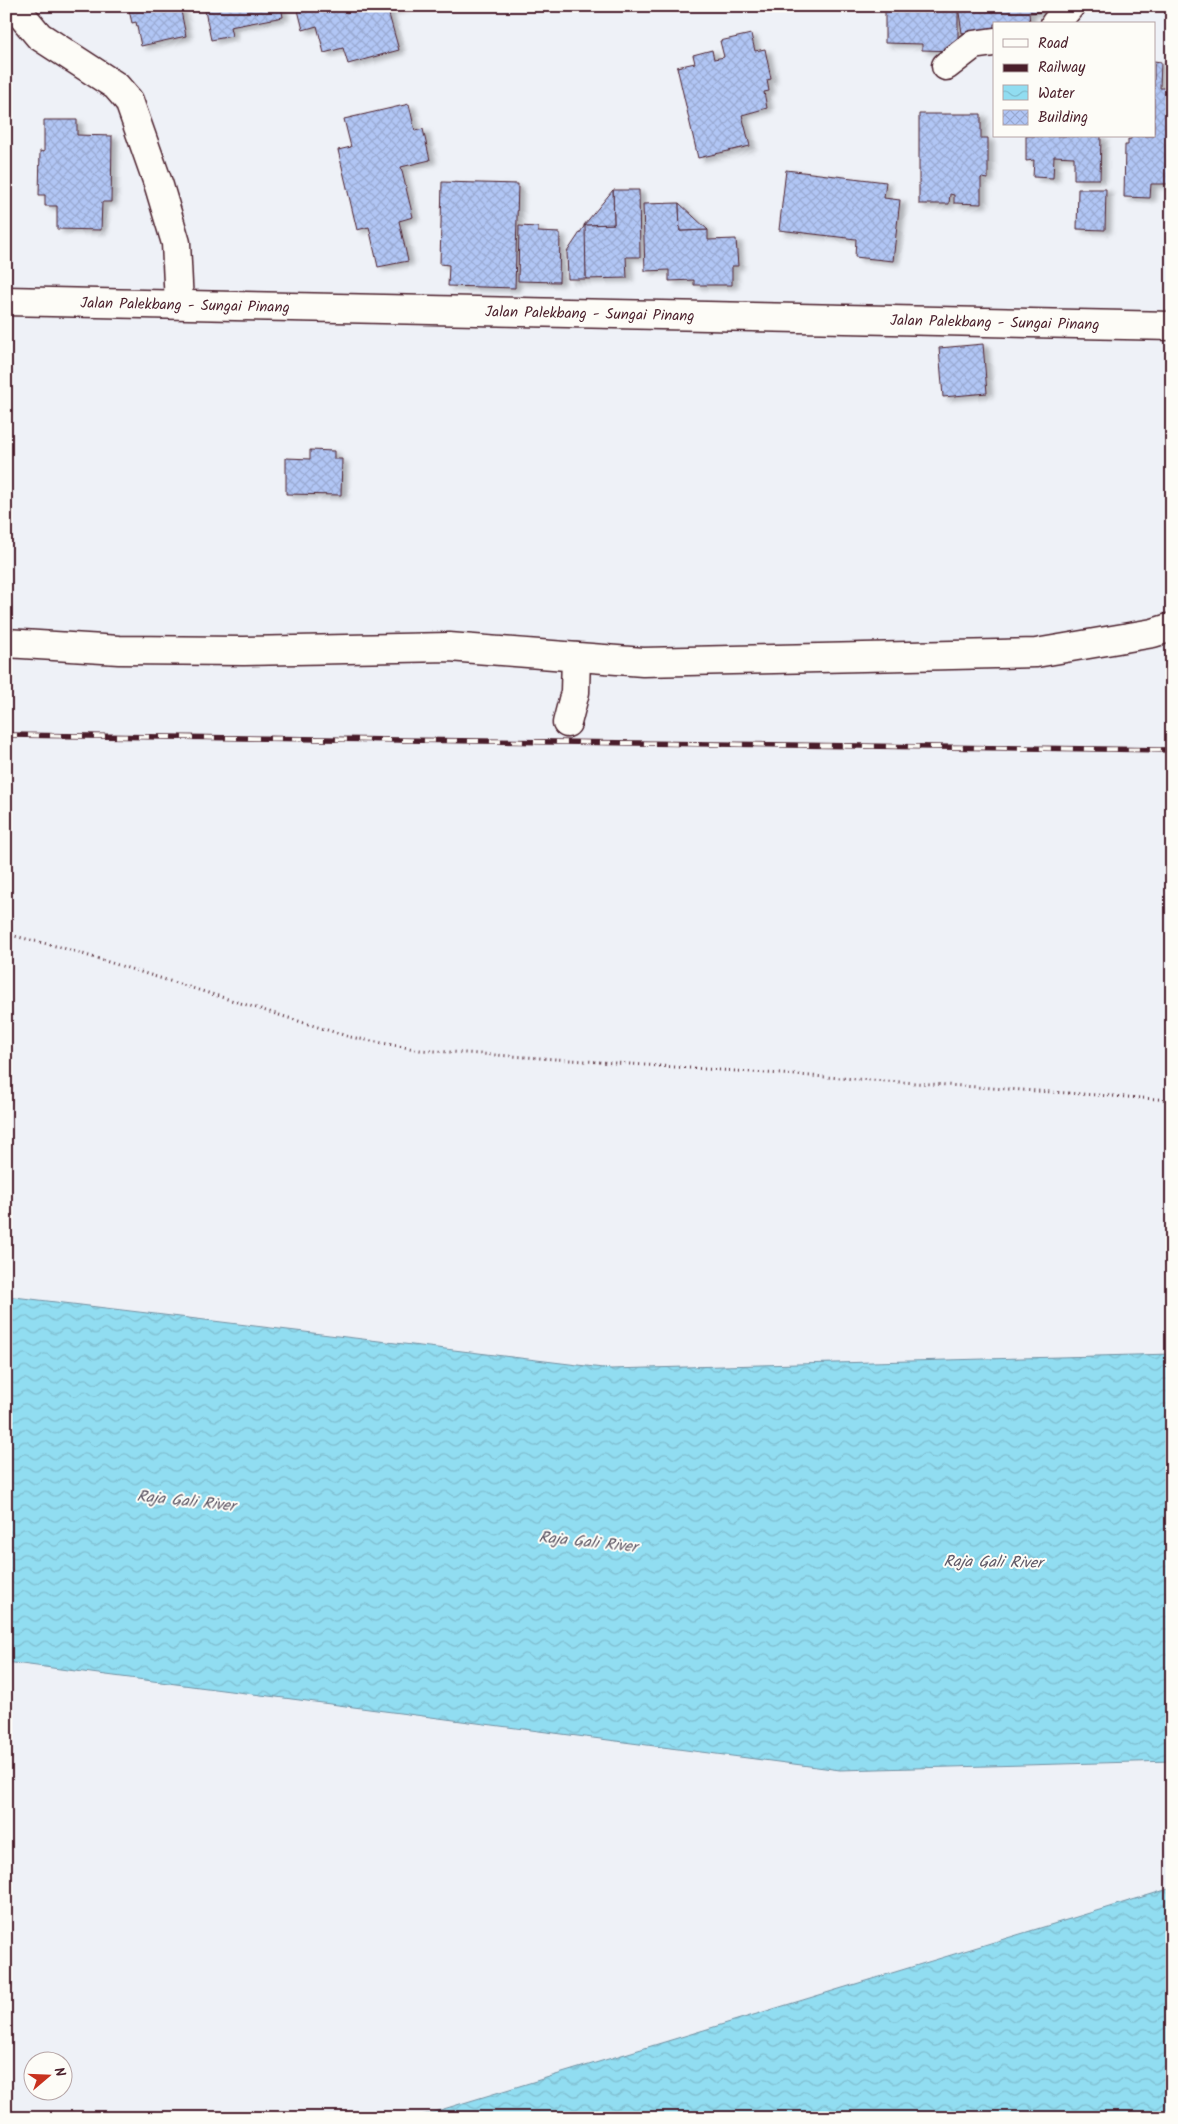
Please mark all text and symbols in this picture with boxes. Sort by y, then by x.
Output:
legend [993,22,1156,138]
text: Road [1038,32,1069,56]
text: Railway [1038,56,1086,80]
text: Water [1038,82,1075,106]
text: Building [1038,106,1088,130]
street label: Jalan Palekbang - Sungai Pinang [80,292,290,320]
street label: Jalan Palekbang - Sungai Pinang [485,300,695,329]
street label: Jalan Palekbang - Sungai Pinang [890,309,1100,337]
water label: Raja Gali River [135,1484,240,1519]
water label: Raja Gali River [537,1525,642,1560]
water label: Raja Gali River [943,1549,1046,1576]
north arrow [22,2052,72,2102]
text: N [48,2064,71,2080]

